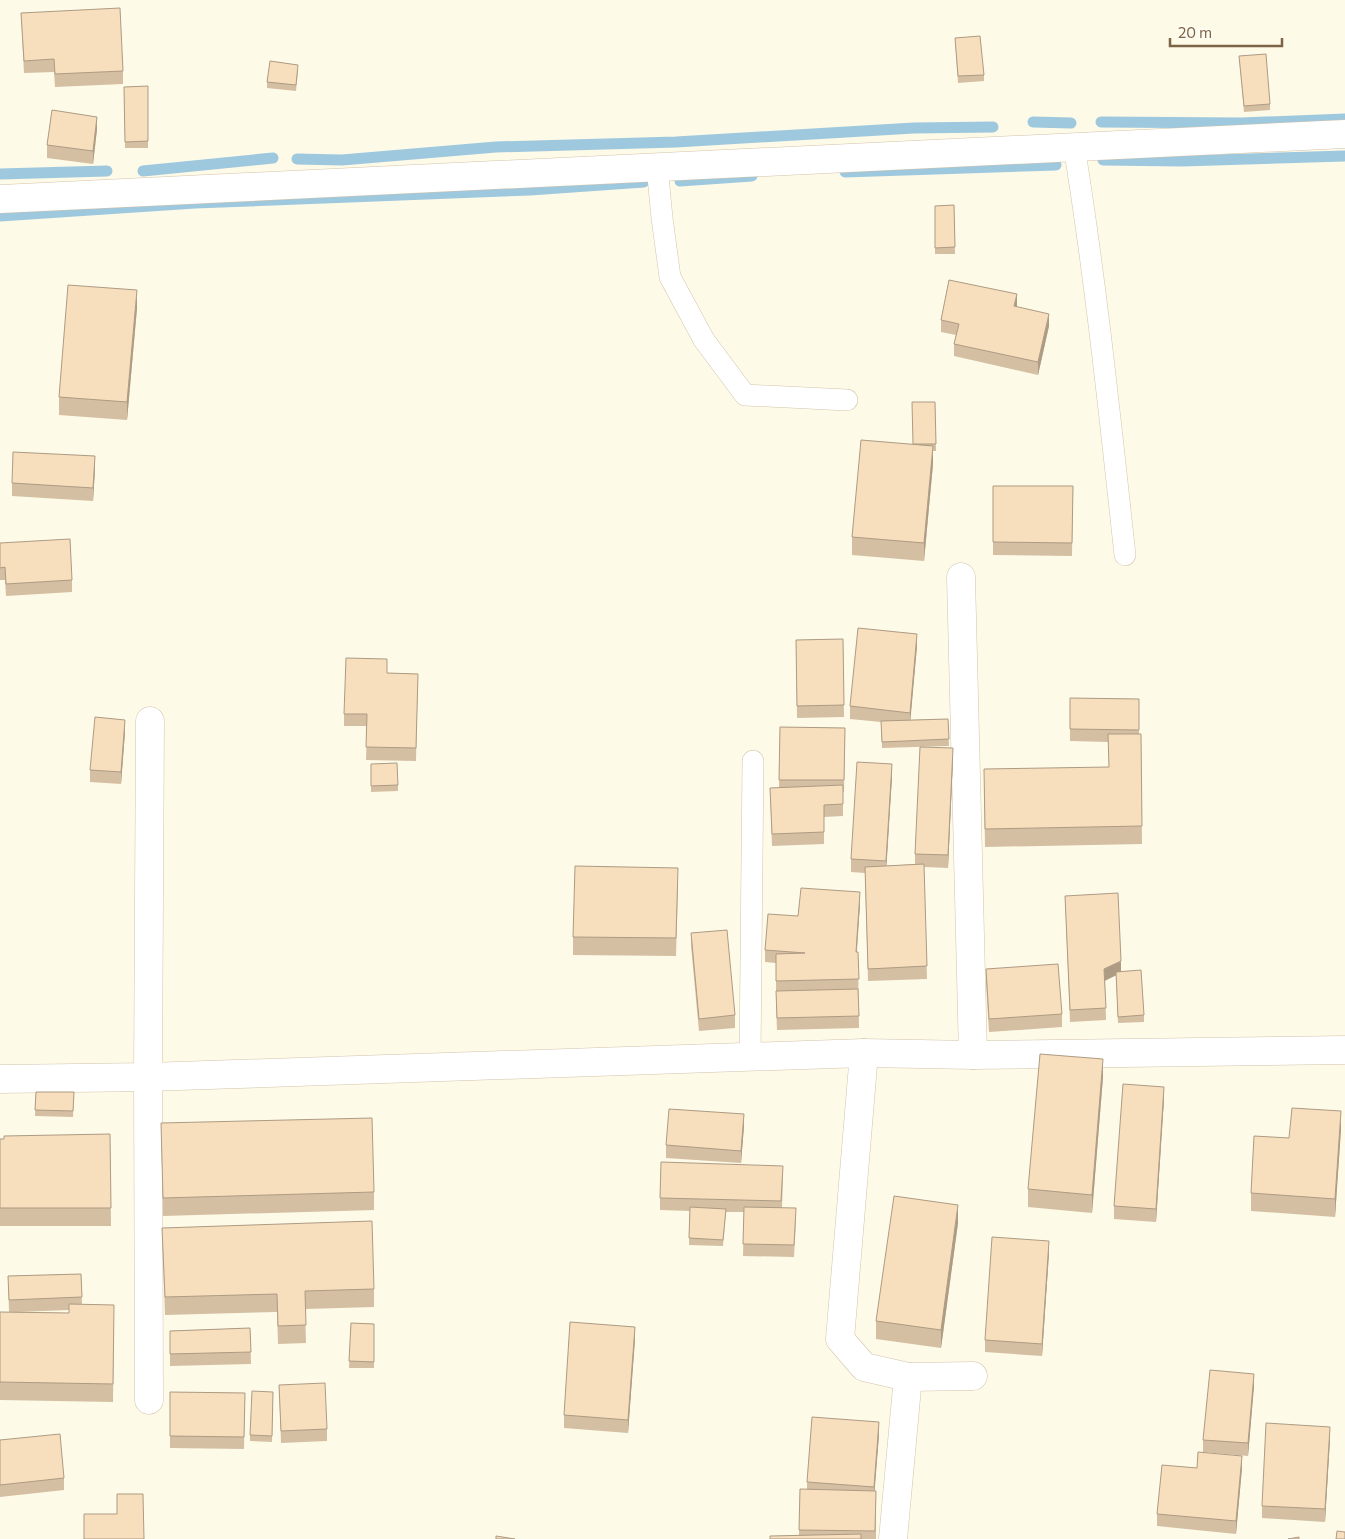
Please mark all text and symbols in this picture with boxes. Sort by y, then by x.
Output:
scale bar [1170,15,1282,47]
text: 20 m [1178,23,1212,41]

